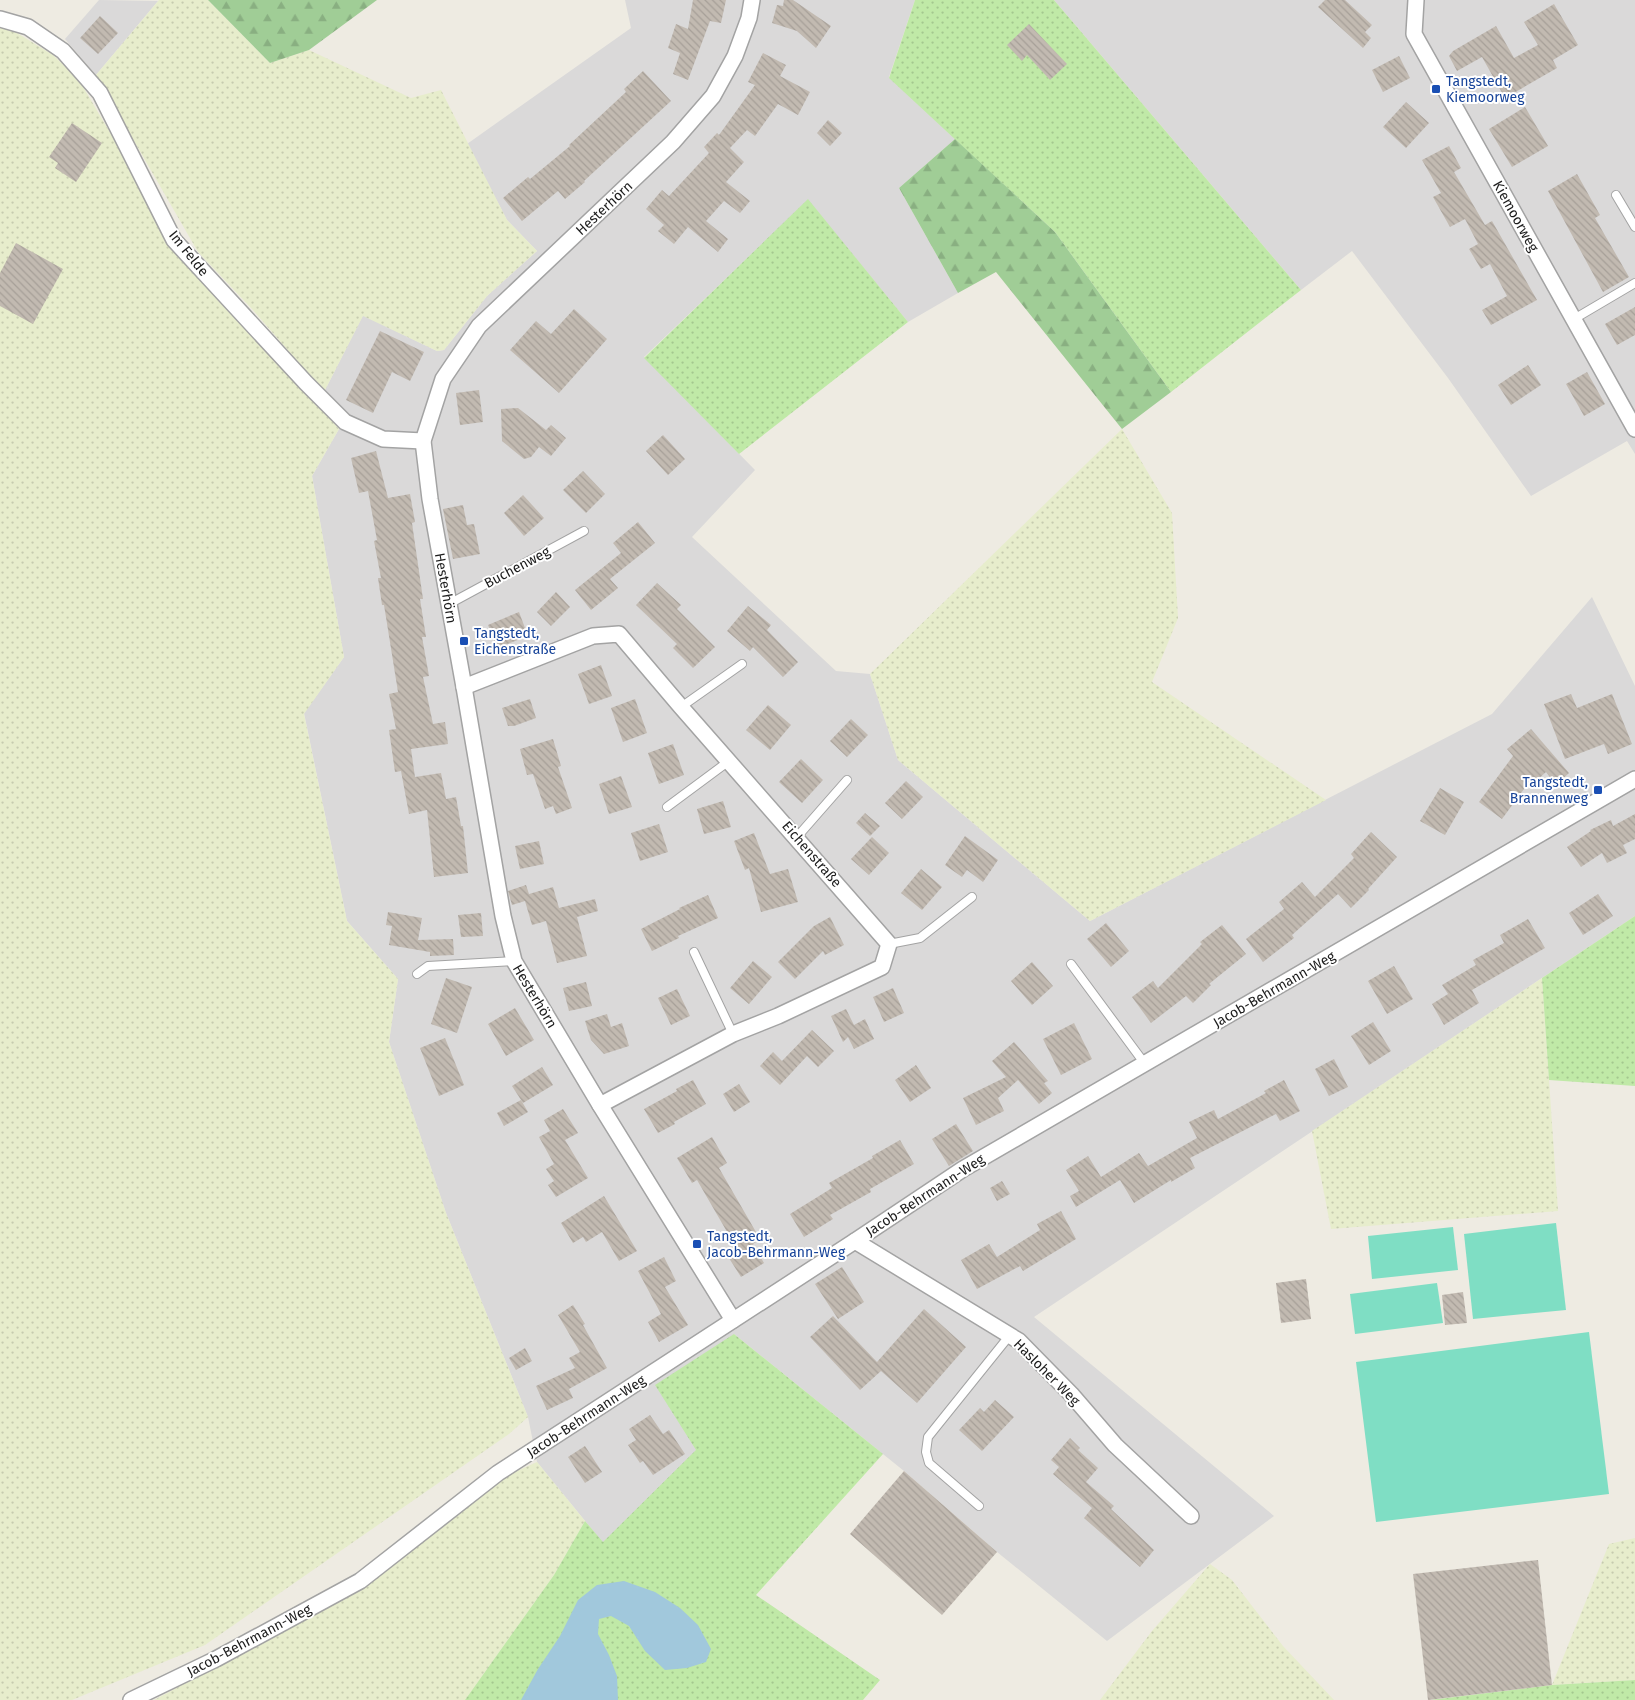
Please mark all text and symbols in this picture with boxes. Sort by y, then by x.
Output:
place label: Tangstedt, Kiemoorweg [1446,73,1525,106]
marker: Tangstedt, Kiemoorweg [1430,83,1442,95]
street label: Hesterhörn [572,178,636,239]
street label: Kiemoorweg [1489,178,1542,255]
street label: Im Felde [165,227,212,280]
street label: Buchenweg [481,543,554,592]
street label: Hesterhörn [431,551,460,625]
place label: Tangstedt, Eichenstraße [474,625,556,658]
marker: Tangstedt, Eichenstraße [458,635,470,647]
place label: Tangstedt, Brannenweg [1510,774,1589,807]
marker: Tangstedt, Brannenweg [1592,784,1604,796]
street label: Eichenstraße [778,818,845,891]
street label: Jacob-Behrmann-Weg [1210,947,1339,1031]
street label: Hesterhörn [509,961,560,1031]
street label: Jacob-Behrmann-Weg [863,1150,988,1240]
place label: Tangstedt, Jacob-Behrmann-Weg [707,1228,846,1261]
marker: Tangstedt, Jacob-Behrmann-Weg [691,1238,703,1250]
street label: Hasloher Weg [1010,1336,1084,1410]
street label: Jacob-Behrmann-Weg [524,1371,649,1461]
street label: Jacob-Behrmann-Weg [184,1600,315,1680]

